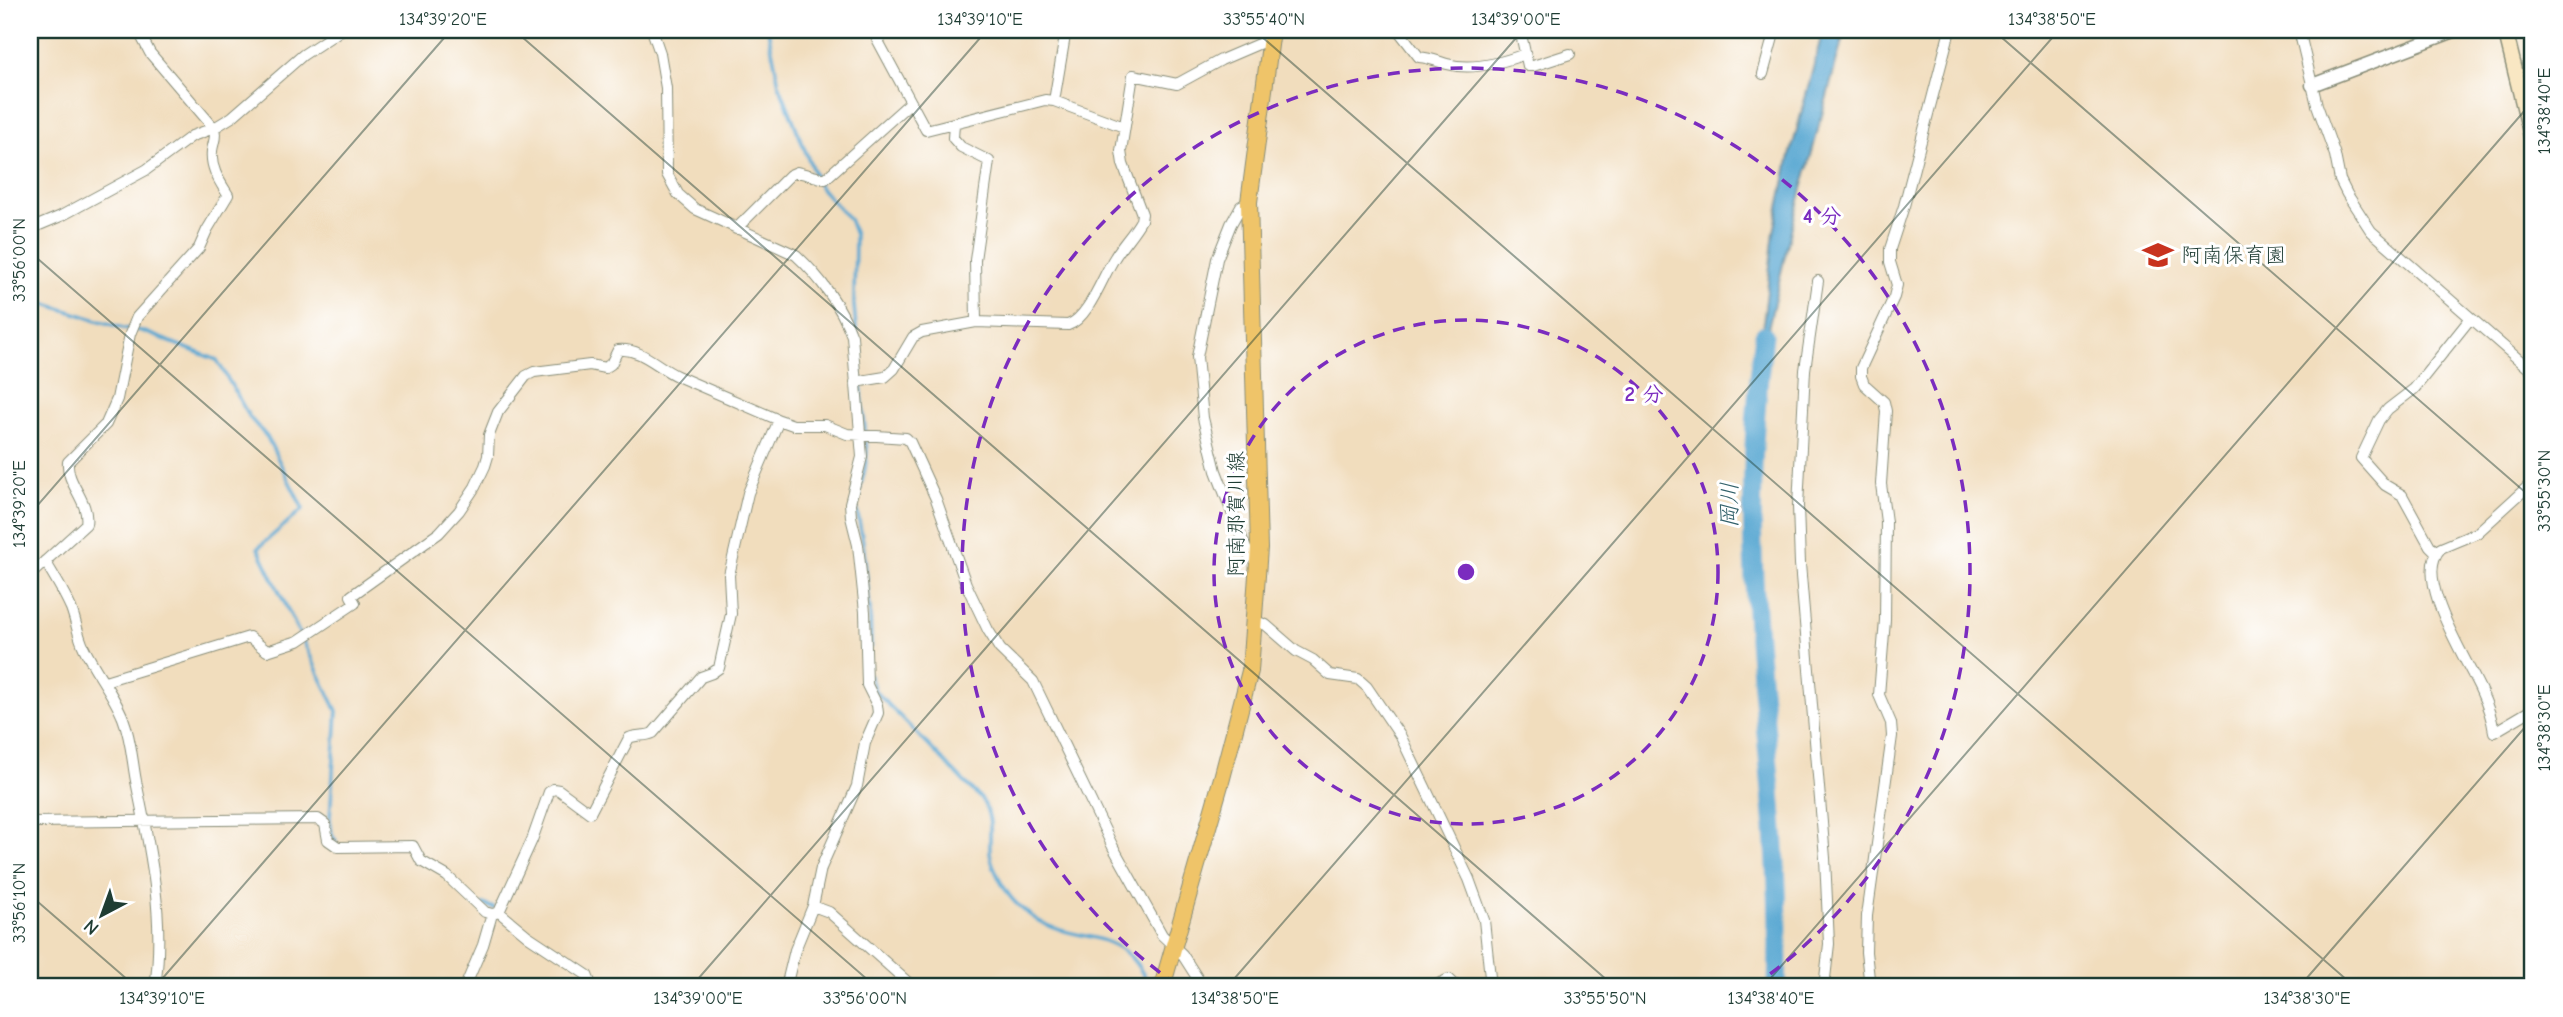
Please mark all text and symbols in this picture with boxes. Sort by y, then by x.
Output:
text: 134°39'20"E [399,9,487,30]
text: 134°39'10"E [937,9,1023,30]
text: 33°55'40"N [1223,9,1305,30]
text: 134°39'00"E [1471,9,1561,30]
text: 134°38'50"E [2008,9,2096,30]
text: 134°38'40"E [2534,67,2555,154]
text: 4 分 [1803,204,1841,228]
text: 33°56'00"N [9,218,30,302]
school or university icon: 阿南保育園 [2141,238,2175,272]
place label: 阿南保育園 [2181,243,2286,267]
text: 2 分 [1625,382,1663,406]
text: 33°55'30"N [2534,450,2555,532]
street label: 阿南那賀川線 [1224,451,1248,577]
text: 134°39'20"E [9,460,30,548]
water label: 岡川 [1716,482,1743,528]
centre of rings [1454,560,1478,584]
text: 134°38'30"E [2534,684,2555,772]
text: 33°56'10"N [9,863,30,943]
north arrow [66,880,136,950]
text: N [80,915,103,939]
text: 134°39'10"E [119,988,205,1009]
text: 134°39'00"E [653,988,743,1009]
text: 33°56'00"N [823,988,907,1009]
text: 134°38'50"E [1191,988,1279,1009]
text: 33°55'50"N [1563,988,1647,1009]
text: 134°38'40"E [1728,988,1815,1009]
text: 134°38'30"E [2263,988,2351,1009]

